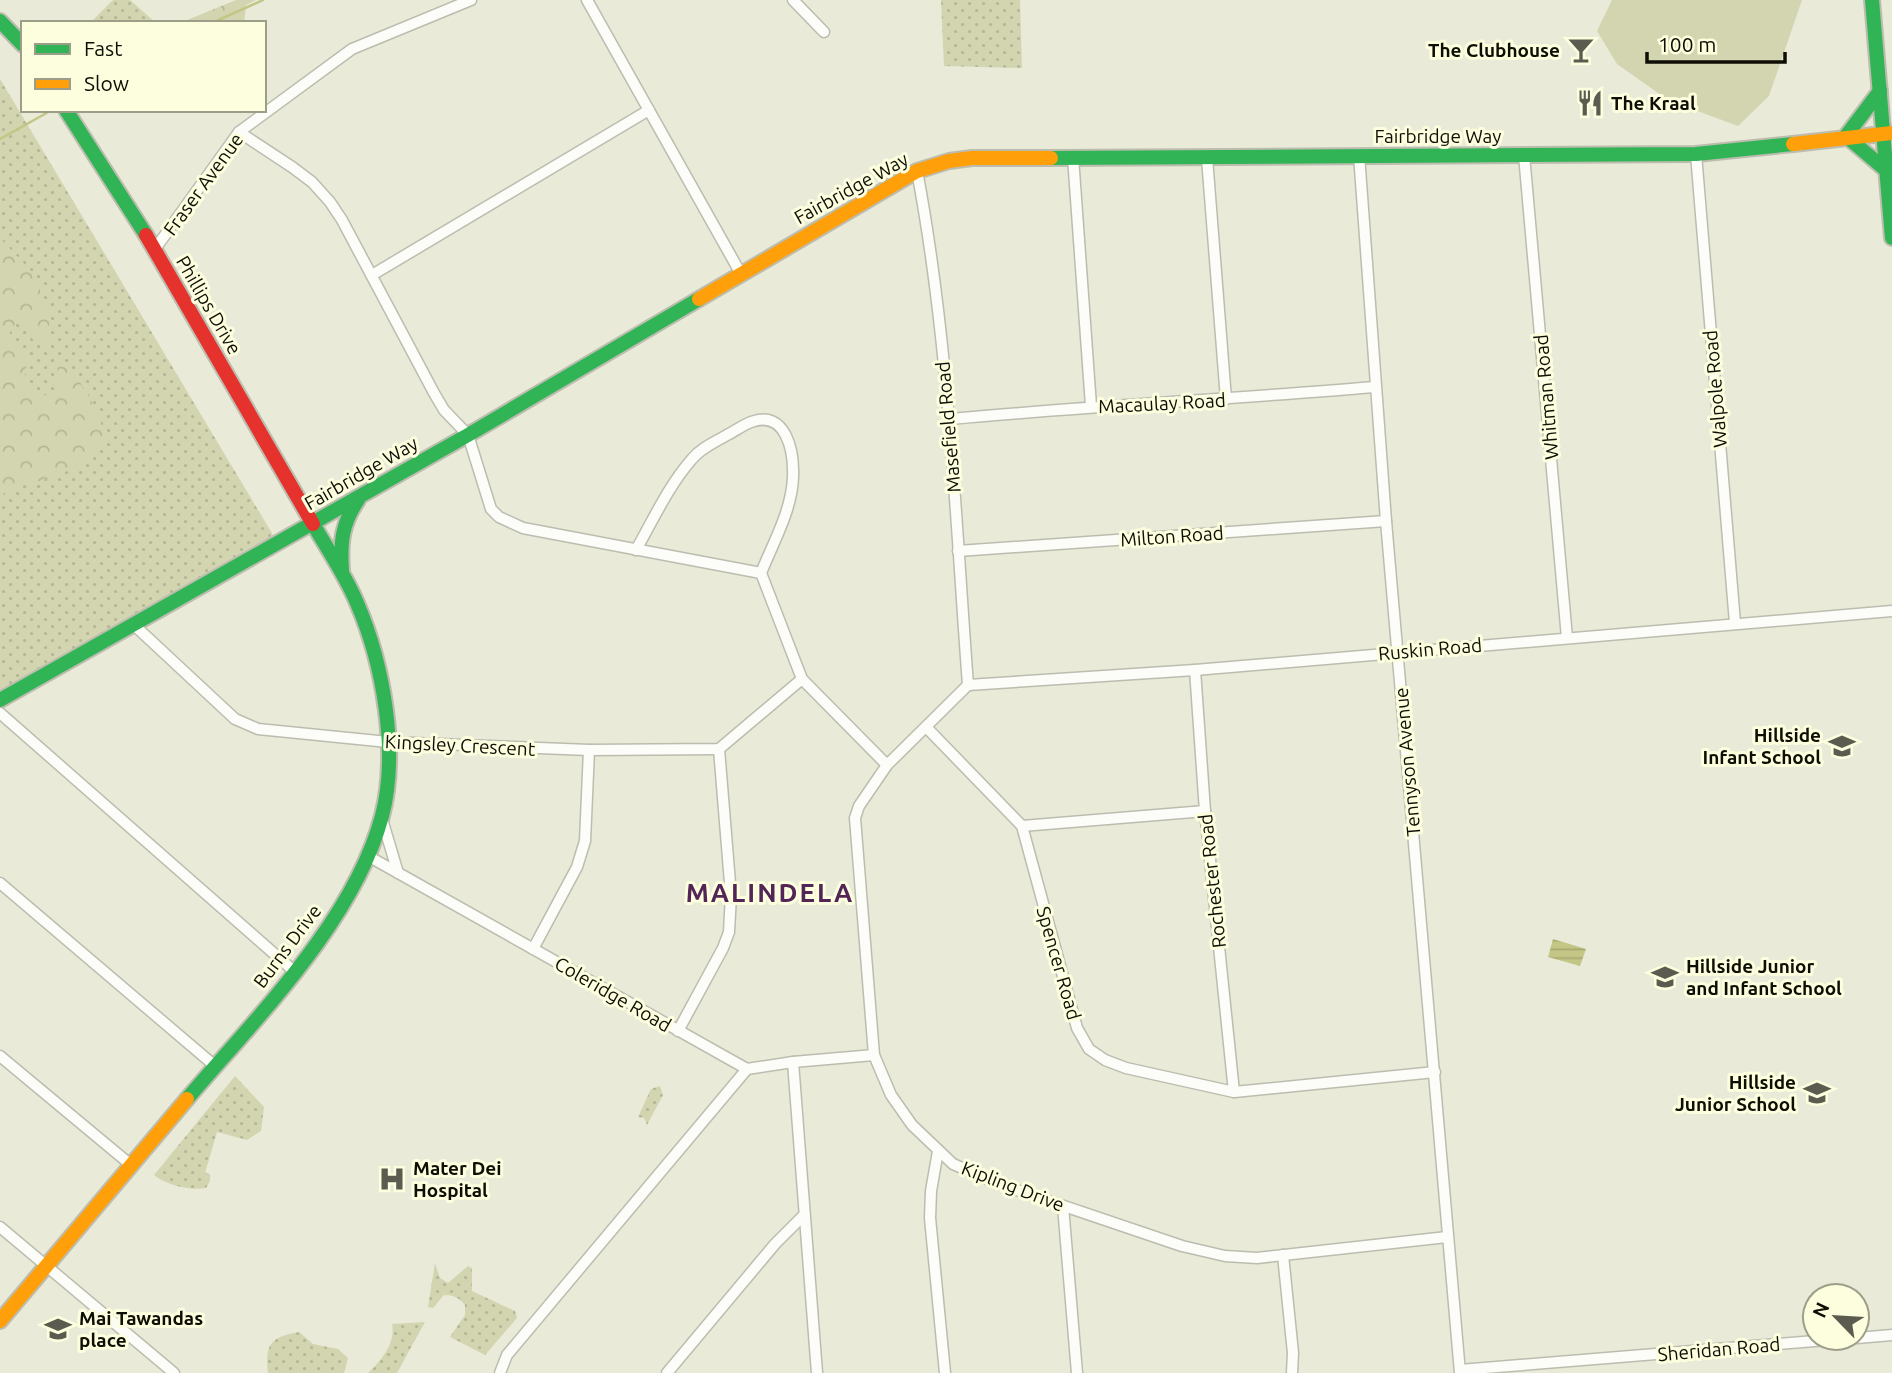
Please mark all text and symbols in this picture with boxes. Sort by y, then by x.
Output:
legend [21,21,266,112]
scale bar [1647,21,1785,65]
text: 100 m [1658,32,1716,56]
bar icon: The Clubhouse [1566,35,1596,65]
text: Fast [84,36,122,60]
place label: The Clubhouse [1428,39,1560,61]
text: Slow [84,71,129,95]
restaurant icon: The Kraal [1575,88,1605,118]
place label: The Kraal [1611,92,1696,114]
street label: Fairbridge Way [1375,125,1501,147]
street label: Fraser Avenue [159,129,247,239]
street label: Fairbridge Way [790,148,912,228]
street label: Phillips Drive [172,252,246,358]
street label: Walpole Road [1699,329,1731,449]
street label: Whitman Road [1530,333,1562,461]
street label: Masefield Road [931,360,965,494]
street label: Macaulay Road [1098,389,1226,417]
street label: Fairbridge Way [301,432,421,514]
street label: Milton Road [1120,521,1224,551]
street label: Ruskin Road [1377,634,1483,664]
street label: Tennyson Avenue [1390,687,1424,837]
place label: Hillside Infant School [1702,724,1821,768]
street label: Kingsley Crescent [384,730,536,760]
school or university icon: Hillside Infant School [1827,731,1857,761]
street label: Rochester Road [1194,813,1230,949]
district label: MALINDELA [686,878,854,907]
street label: Burns Drive [249,900,325,992]
street label: Spencer Road [1032,904,1086,1022]
street label: Coleridge Road [551,952,675,1036]
place label: Hillside Junior and Infant School [1686,955,1842,999]
school or university icon: Hillside Junior and Infant School [1650,962,1680,992]
place label: Hillside Junior School [1675,1071,1796,1115]
school or university icon: Hillside Junior School [1802,1078,1832,1108]
street label: Kipling Drive [958,1156,1068,1216]
place label: Mater Dei Hospital [413,1157,501,1201]
hospital icon: Mater Dei Hospital [377,1164,407,1194]
north arrow [1801,1282,1871,1352]
text: N [1808,1299,1834,1321]
place label: Mai Tawandas place [79,1307,203,1351]
school or university icon: Mai Tawandas place [43,1314,73,1344]
street label: Sheridan Road [1657,1333,1781,1365]

